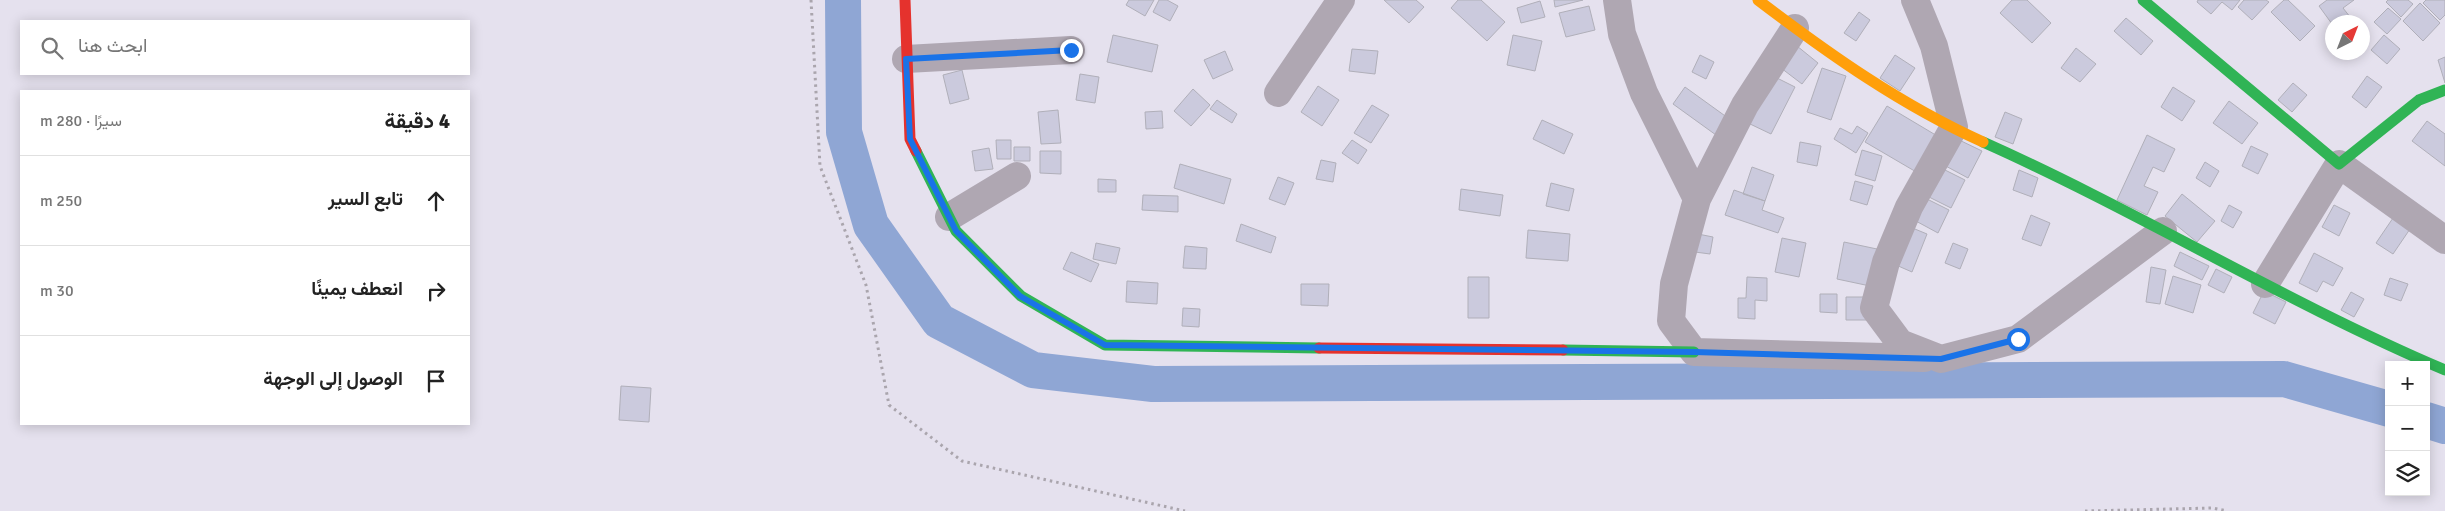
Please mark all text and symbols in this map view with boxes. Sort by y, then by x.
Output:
north arrow [2325,15,2370,60]
search box [20,20,470,75]
icon: search [38,34,66,62]
text: ابحث هنا [78,34,147,58]
route end [1060,39,1083,62]
text: 4 دقيقة [385,108,450,134]
text: سيرًا · 280 m [40,111,122,131]
text: تابع السير [328,187,403,211]
icon: ahead [422,187,450,215]
text: 250 m [40,191,82,211]
text: انعطف يمينًا [311,277,403,301]
icon: right [422,277,450,305]
text: 30 m [40,281,74,301]
route start [2007,328,2030,351]
map controls [2385,361,2430,496]
button: + [2385,361,2430,406]
text: الوصول إلى الوجهة [263,367,403,391]
icon: arrive [422,367,450,395]
button: − [2385,406,2430,451]
button: layers [2385,451,2430,496]

